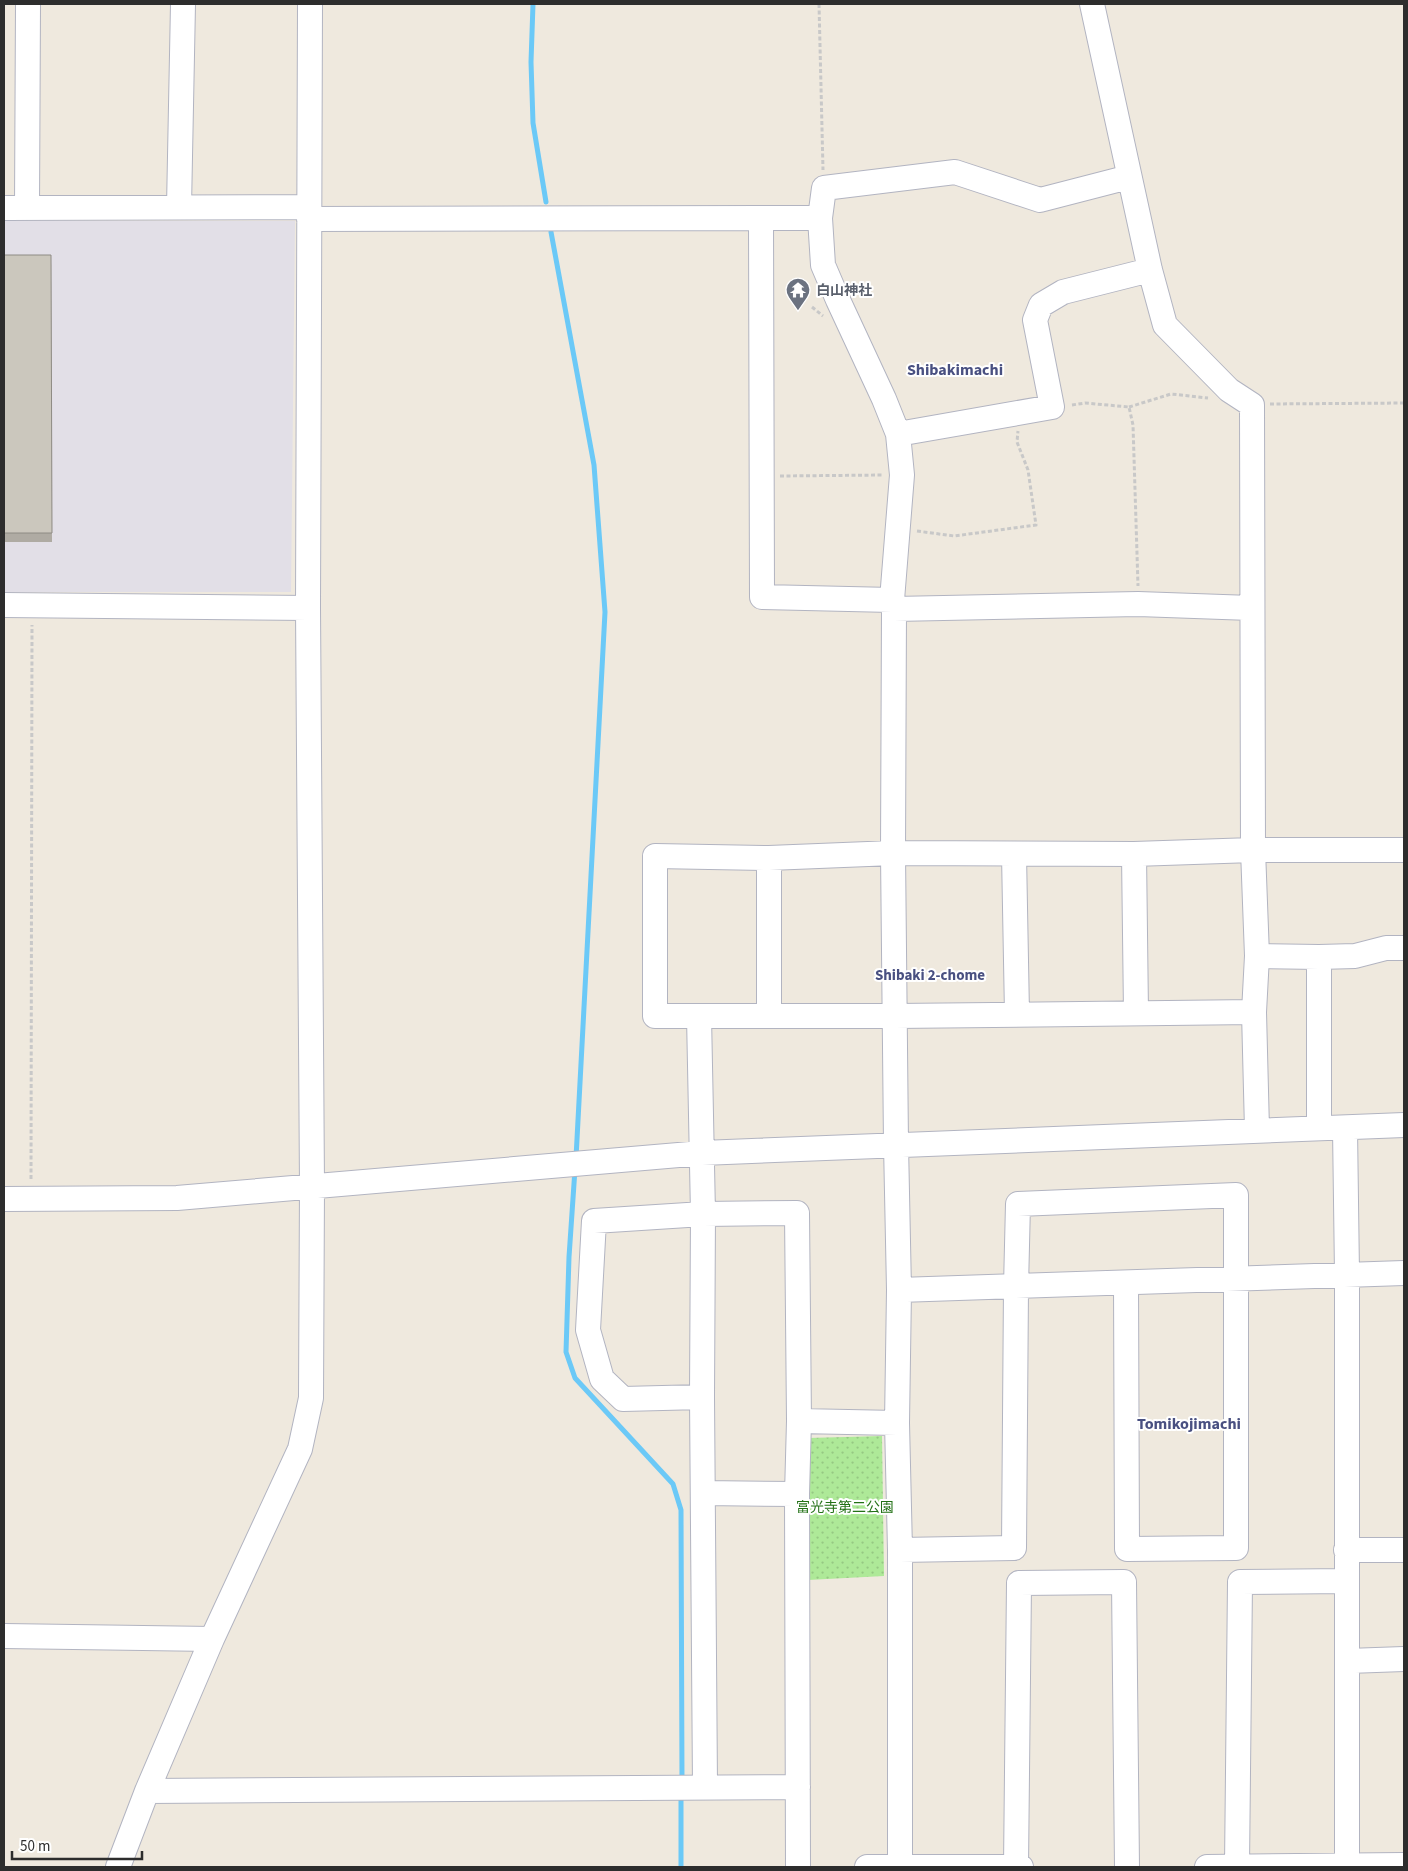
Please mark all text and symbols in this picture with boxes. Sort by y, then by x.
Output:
temple icon: 白山神社 [785,277,811,311]
place label: 白山神社 [816,281,872,301]
district label: Shibakimachi [907,359,1003,381]
district label: Shibaki 2-chome [875,965,985,986]
district label: Tomikojimachi [1137,1413,1241,1435]
park label: 富光寺第二公園 [796,1498,894,1518]
scale bar [12,1828,142,1860]
text: 50 m [20,1836,50,1857]

